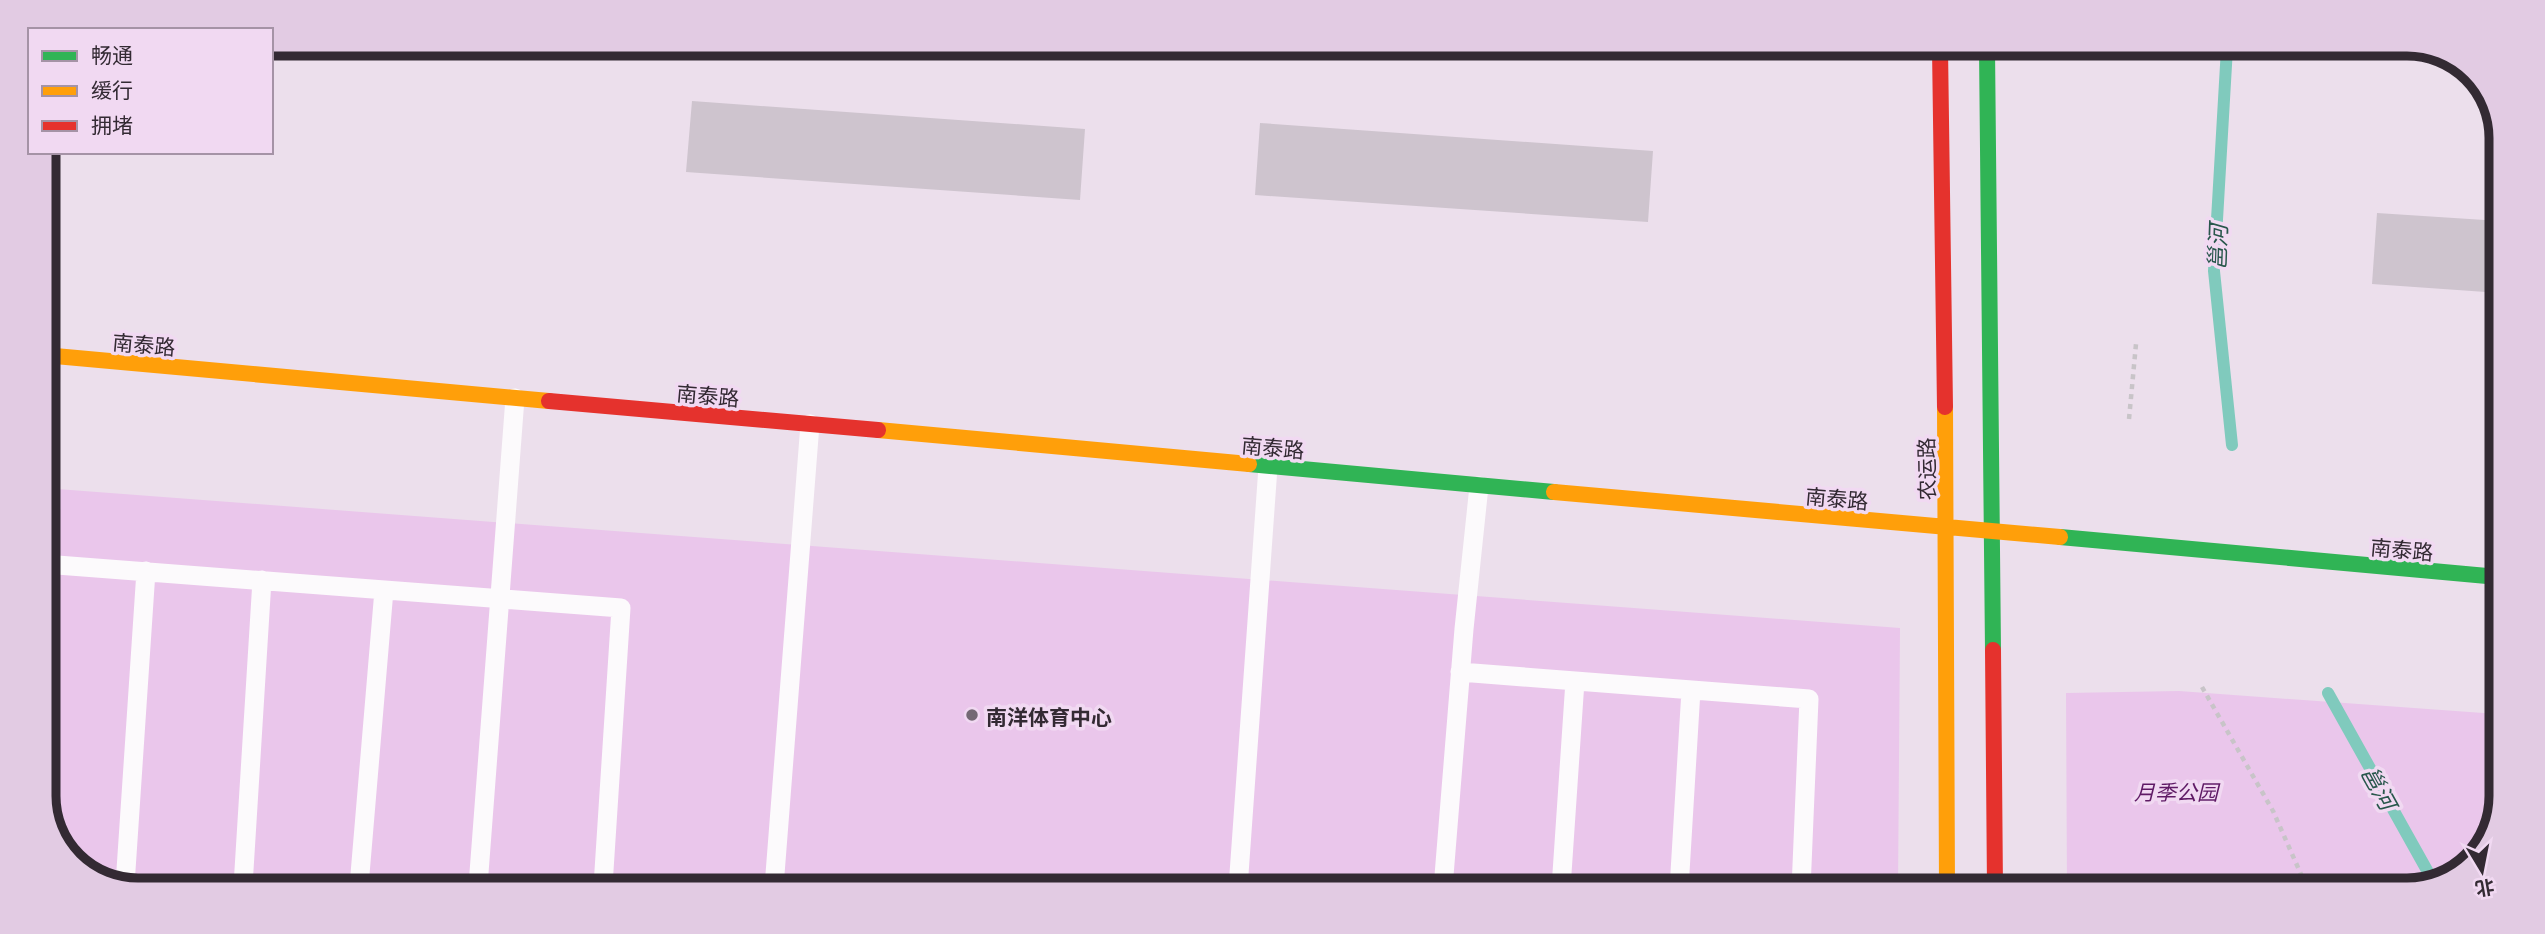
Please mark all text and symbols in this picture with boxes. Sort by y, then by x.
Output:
legend [28,28,273,154]
text: 畅通 [91,38,133,69]
text: 缓行 [91,73,133,104]
text: 拥堵 [91,108,133,139]
water label: 邕河 [2198,219,2234,271]
street label: 南泰路 [111,325,177,361]
street label: 南泰路 [675,376,741,412]
street label: 南泰路 [1240,428,1306,464]
street label: 农运路 [1909,437,1941,501]
street label: 南泰路 [1804,479,1870,515]
street label: 南泰路 [2369,530,2435,566]
place label: 南洋体育中心 [986,700,1112,731]
marker: 南洋体育中心 [964,707,980,723]
water label: 邕河 [2354,759,2408,819]
park label: 月季公园 [2134,775,2221,806]
north arrow [2447,836,2517,906]
text: 北 [2473,873,2497,904]

